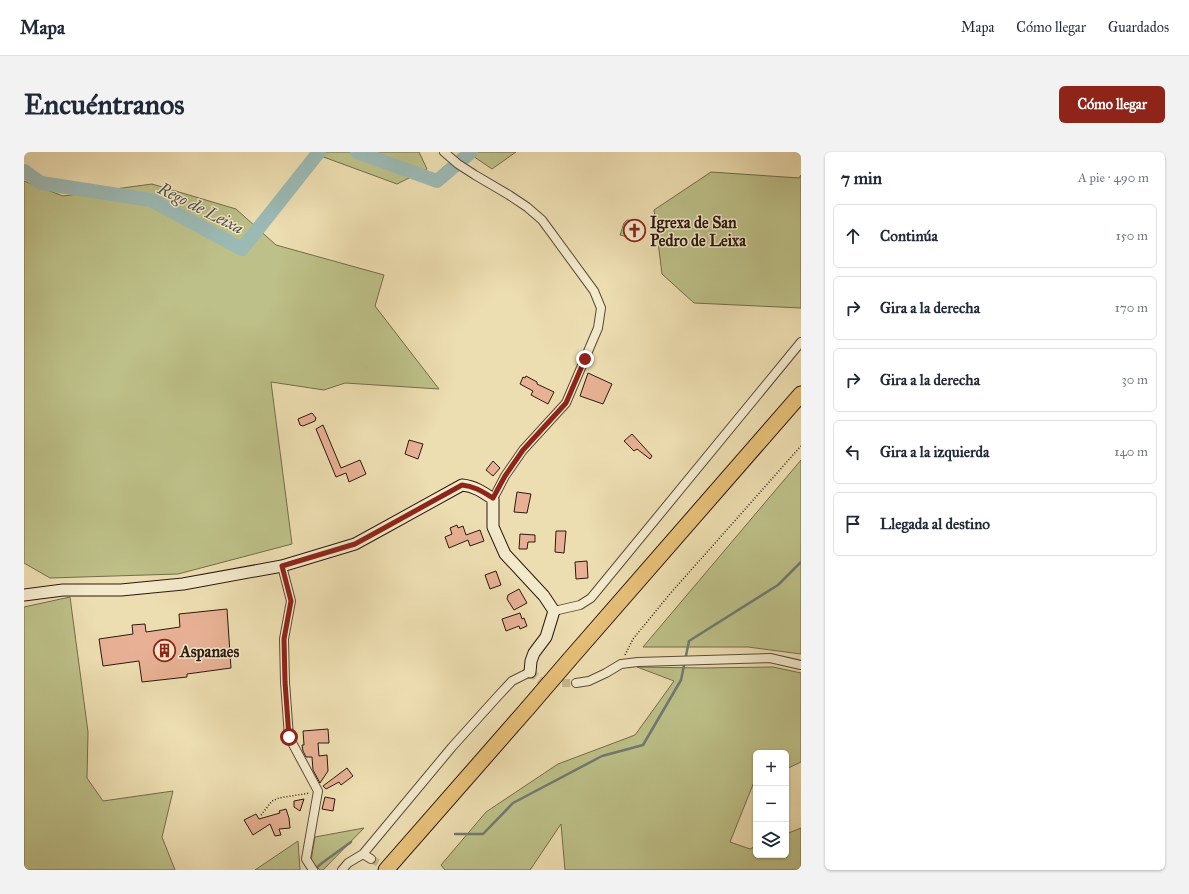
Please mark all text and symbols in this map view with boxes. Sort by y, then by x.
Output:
text: Mapa [20,16,65,39]
text: Mapa [961,19,994,36]
text: Cómo llegar [1016,19,1086,36]
text: Guardados [1108,19,1169,36]
button: Cómo llegar [1059,86,1165,123]
text: Encuéntranos [24,87,185,122]
text: 7 min [841,168,882,189]
text: A pie · 490 m [1078,170,1149,186]
water label: Rego de Leixa [154,177,247,239]
place label: Igrexa de San Pedro de Leixa [650,213,747,250]
church icon: Igrexa de San Pedro de Leixa [621,218,647,244]
icon: ahead [842,225,864,247]
text: Continúa [880,227,938,245]
text: 150 m [1116,228,1148,244]
icon: right [842,297,864,319]
text: Gira a la derecha [880,299,980,317]
text: 170 m [1115,300,1148,316]
route end [576,350,594,368]
icon: right [842,369,864,391]
text: Gira a la derecha [880,371,980,389]
text: 30 m [1122,372,1148,388]
icon: left [842,441,864,463]
text: Gira a la izquierda [880,443,989,461]
text: 140 m [1114,444,1148,460]
icon: arrive [842,513,864,535]
text: Llegada al destino [880,515,990,533]
building icon: Aspanaes [152,638,178,664]
place label: Aspanaes [179,642,239,662]
route start [280,728,298,746]
map controls [753,750,789,858]
button: + [753,750,789,786]
button: − [753,786,789,822]
button: layers [753,822,789,858]

